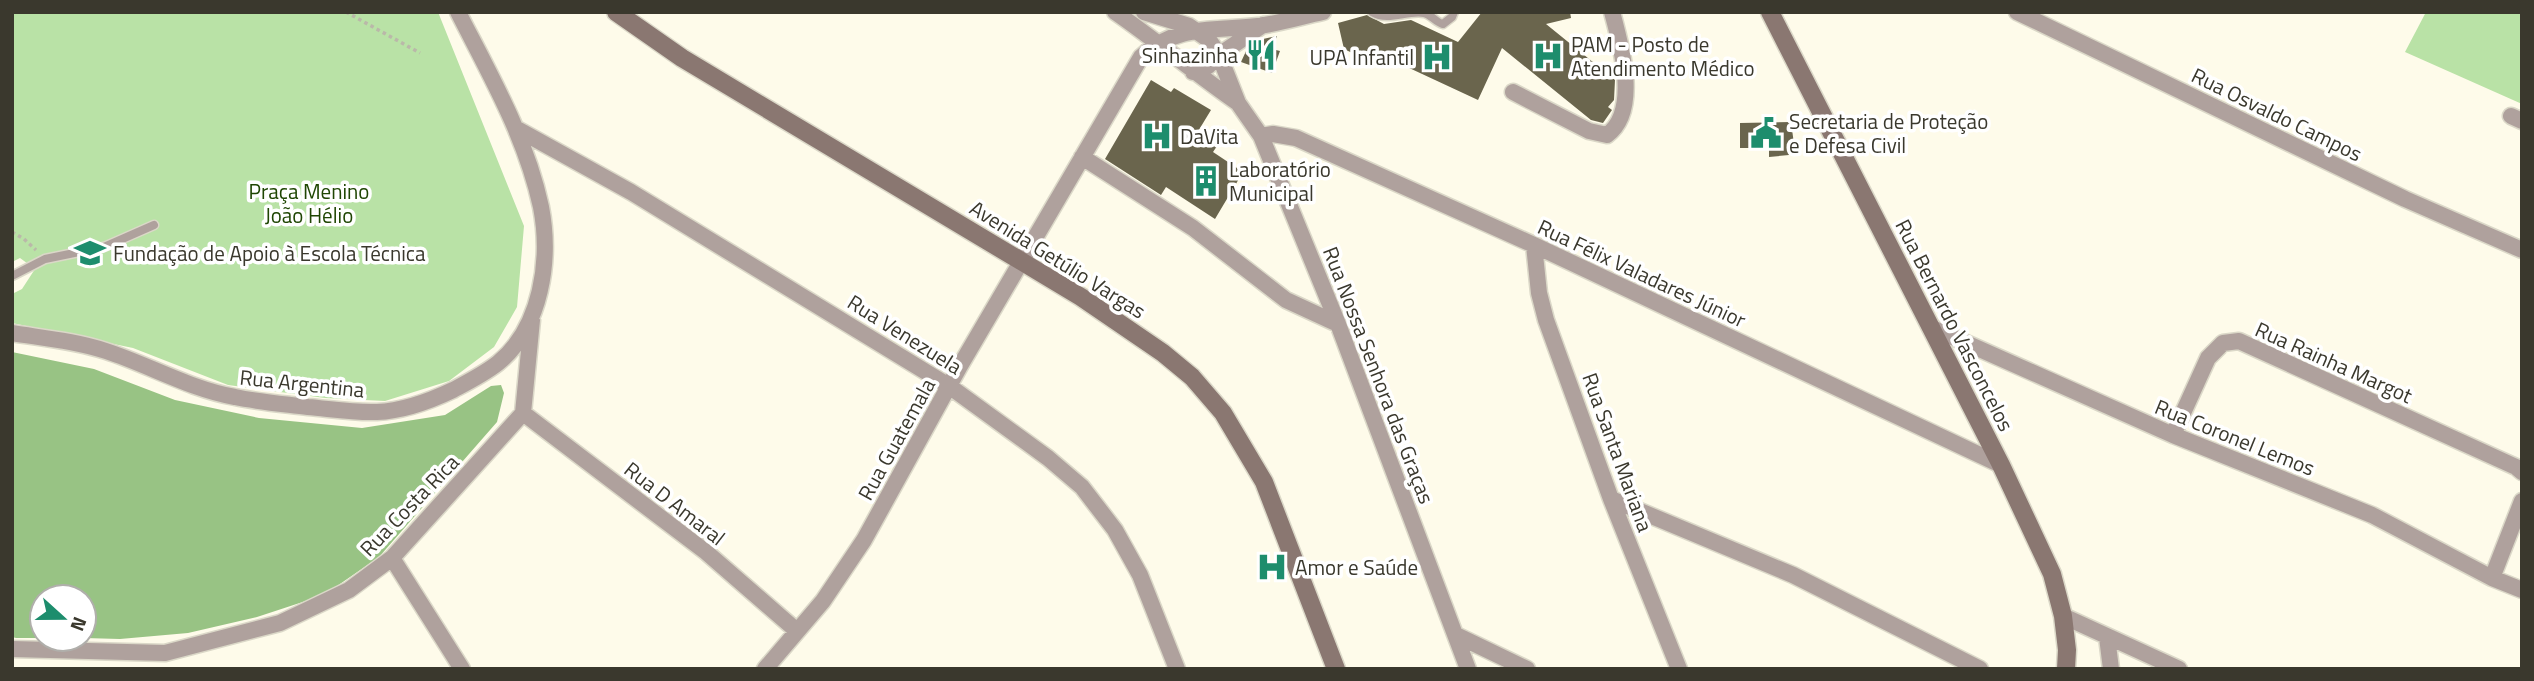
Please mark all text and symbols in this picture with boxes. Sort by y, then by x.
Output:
place label: PAM - Posto de Atendimento Médico [1571,28,1755,84]
restaurant icon: Sinhazinha [1244,38,1278,72]
place label: Sinhazinha [1142,39,1238,71]
hospital icon: PAM - Posto de Atendimento Médico [1531,39,1565,73]
hospital icon: UPA Infantil [1420,40,1454,74]
place label: UPA Infantil [1310,41,1414,73]
street label: Rua Osvaldo Campos [2186,59,2368,169]
place label: Secretaria de Proteção e Defesa Civil [1789,105,1988,161]
public building icon: Secretaria de Proteção e Defesa Civil [1749,116,1783,150]
hospital icon: DaVita [1140,119,1174,153]
place label: DaVita [1180,120,1239,152]
place label: Laboratório Municipal [1229,153,1331,209]
building icon: Laboratório Municipal [1189,164,1223,198]
park label: Praça Menino João Hélio [249,175,369,231]
street label: Avenida Getúlio Vargas [964,192,1152,326]
street label: Rua Félix Valadares Júnior [1533,211,1751,335]
street label: Rua Bernardo Vasconcelos [1888,213,2022,437]
school or university icon: Fundação de Apoio à Escola Técnica [73,236,107,270]
place label: Fundação de Apoio à Escola Técnica [113,237,426,269]
street label: Rua Nossa Senhora das Graças [1315,242,1443,508]
street label: Rua Venezuela [841,286,969,382]
street label: Rua Rainha Margot [2250,313,2418,411]
street label: Rua Argentina [238,361,366,406]
street label: Rua Santa Mariana [1574,368,1662,536]
street label: Rua Guatemala [849,372,943,506]
street label: Rua Coronel Lemos [2150,390,2320,484]
street label: Rua Costa Rica [352,446,466,563]
street label: Rua D Amaral [618,453,732,553]
hospital icon: Amor e Saúde [1255,550,1289,584]
place label: Amor e Saúde [1295,551,1418,583]
north arrow [28,583,98,653]
text: N [63,613,95,636]

